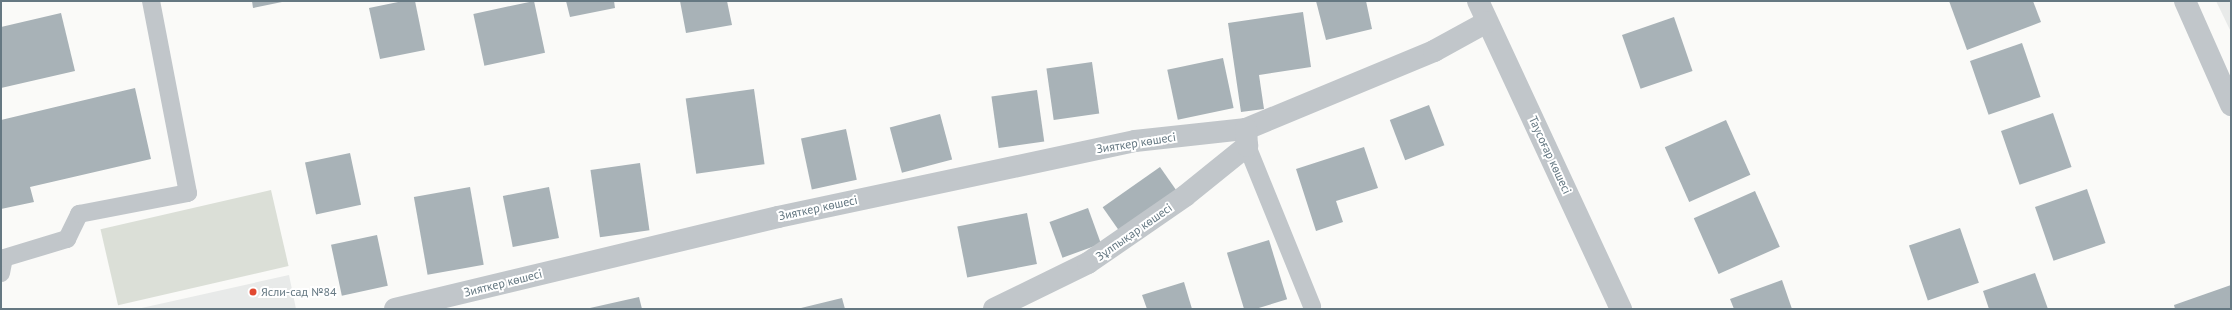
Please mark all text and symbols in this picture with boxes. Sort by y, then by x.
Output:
street label: Тауcоғар көшесі [1526,114,1574,196]
street label: Зияткер көшесі [1095,130,1177,156]
street label: Зияткер көшесі [777,193,859,223]
street label: Зұлпықар көшесі [1093,200,1175,264]
street label: Зияткер көшесі [462,266,544,300]
place label: Ясли-сад №84 [261,285,337,299]
marker: Ясли-сад №84 [248,287,258,297]

